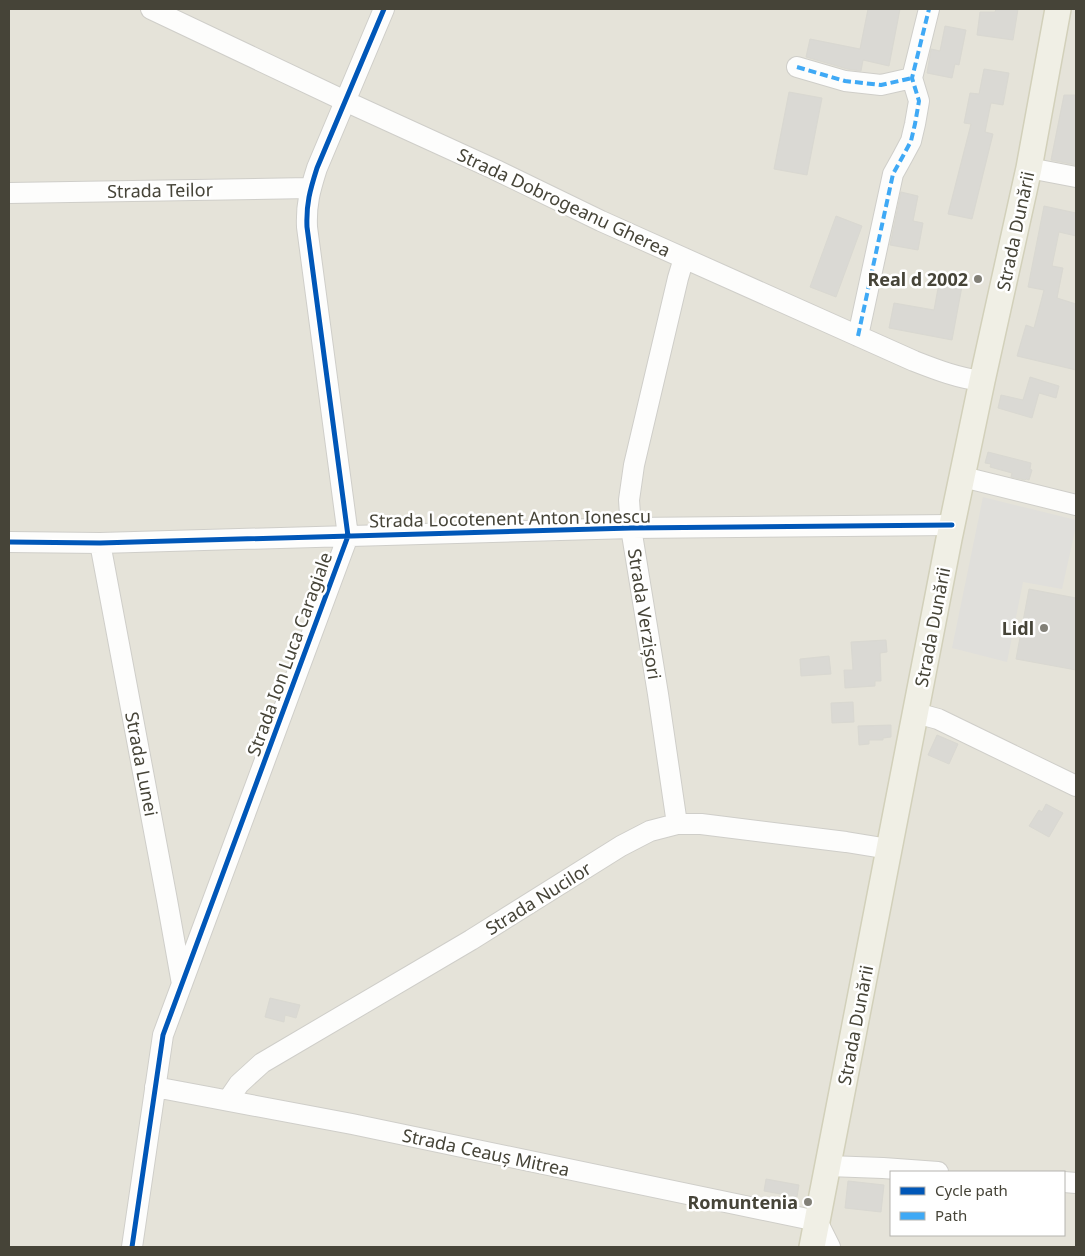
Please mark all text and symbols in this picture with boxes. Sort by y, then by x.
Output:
street label: Strada Dobrogeanu Gherea [454,142,674,262]
street label: Strada Dunării [991,169,1039,293]
street label: Strada Teilor [107,177,214,203]
place label: Real d 2002 [867,267,968,291]
marker: Real d 2002 [972,273,984,285]
street label: Strada Locotenent Anton Ionescu [369,504,651,532]
street label: Strada Verzișori [623,547,667,681]
street label: Strada Ion Luca Caragiale [241,549,337,759]
street label: Strada Dunării [909,565,955,689]
place label: Lidl [1002,616,1034,640]
marker: Lidl [1038,622,1050,634]
street label: Strada Lunei [120,710,164,818]
street label: Strada Nucilor [481,856,596,940]
street label: Strada Dunării [832,963,878,1087]
street label: Strada Ceauș Mitrea [400,1123,572,1181]
legend [890,1171,1065,1236]
text: Cycle path [935,1180,1008,1200]
place label: Romuntenia [688,1190,798,1214]
marker: Romuntenia [802,1196,814,1208]
text: Path [935,1205,967,1225]

